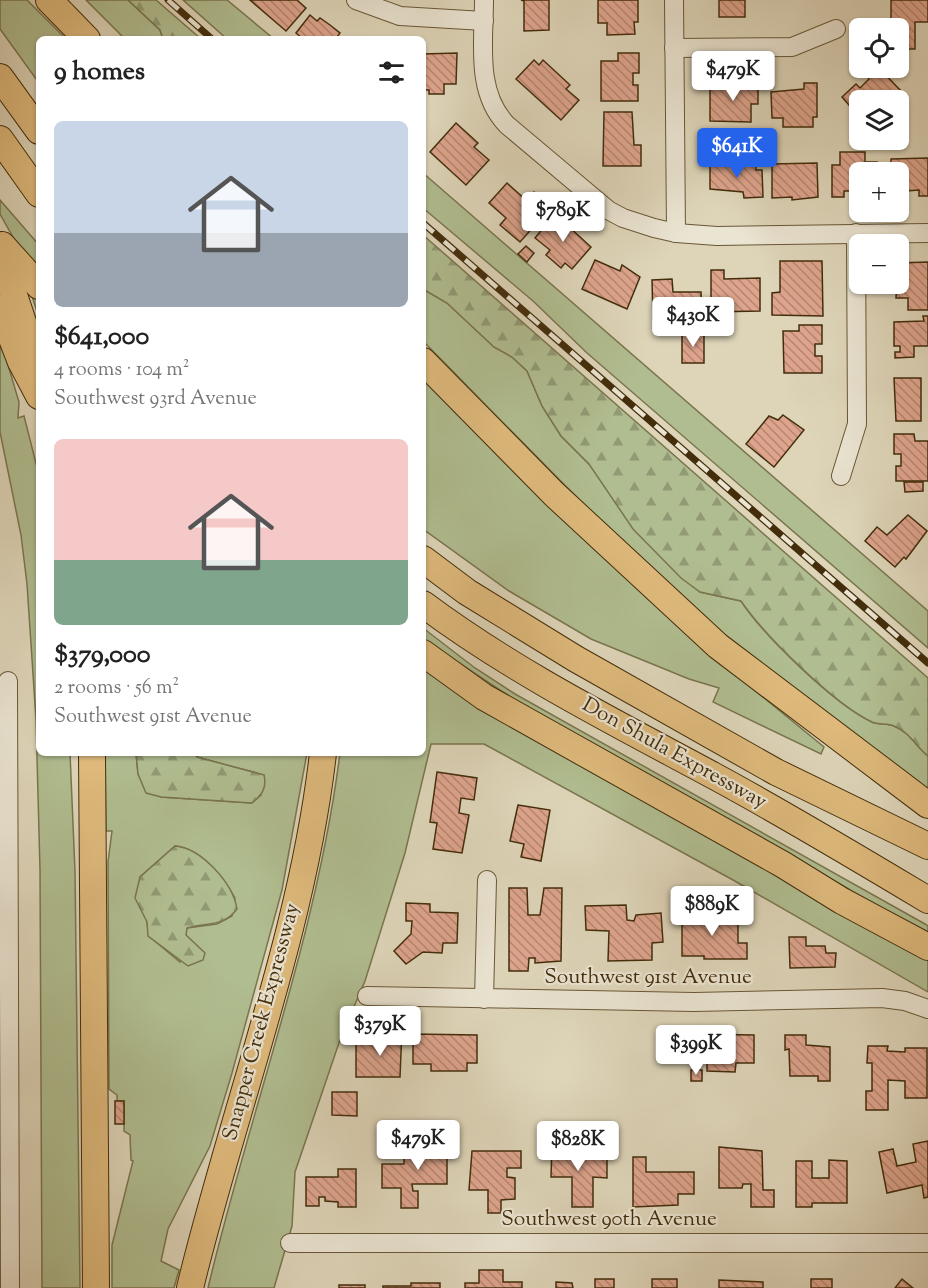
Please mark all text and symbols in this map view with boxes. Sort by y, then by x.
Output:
map controls [849,18,909,294]
button: locate [849,18,909,78]
pin: $479K [691,51,775,102]
text: 9 homes [54,54,145,91]
icon: filters [375,56,408,89]
text: $479K [706,56,760,85]
button: layers [849,90,909,150]
pin: $641K [695,128,779,179]
text: $641K [711,133,763,162]
icon: home [177,160,285,268]
button: + [849,162,909,222]
pin: $789K [521,192,605,243]
text: $789K [536,197,590,226]
button: − [849,234,909,294]
pin: $430K [651,297,735,348]
text: $430K [666,302,720,331]
text: $641,000 [54,319,149,356]
text: 4 rooms · 104 m² [54,356,190,385]
text: Southwest 93rd Avenue [54,385,257,414]
icon: home [177,478,285,586]
text: $379,000 [54,637,151,674]
text: 2 rooms · 56 m² [54,674,179,703]
street label: Don Shula Expressway [576,691,772,818]
text: Southwest 91st Avenue [54,703,252,732]
pin: $889K [670,886,754,937]
text: $889K [685,891,739,920]
street label: Snapper Creek Expressway [216,899,308,1144]
street label: Southwest 91st Avenue [544,963,752,993]
pin: $379K [338,1006,422,1057]
text: $379K [354,1011,406,1040]
pin: $399K [654,1025,738,1076]
text: $399K [670,1030,722,1059]
pin: $479K [376,1120,460,1171]
pin: $828K [536,1121,620,1172]
text: $479K [391,1125,445,1154]
text: $828K [551,1126,605,1155]
street label: Southwest 90th Avenue [501,1205,717,1235]

